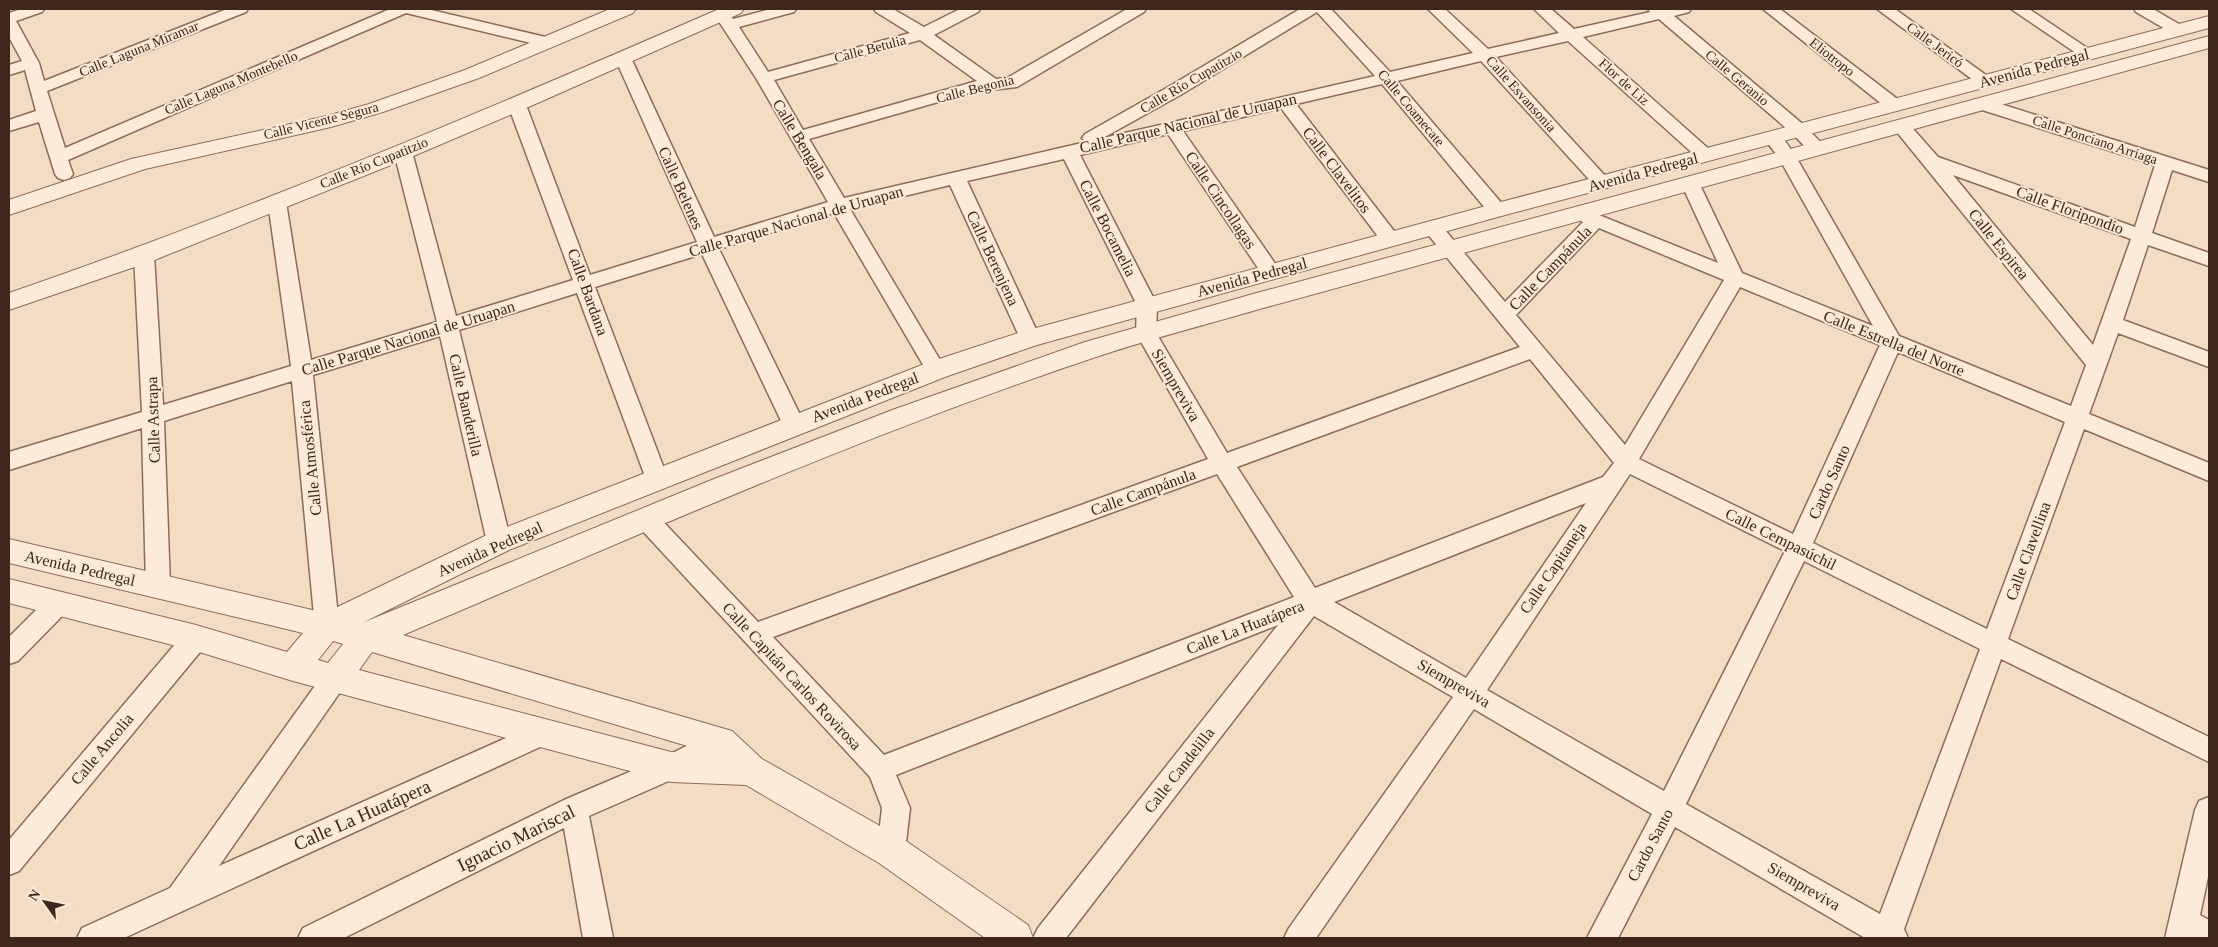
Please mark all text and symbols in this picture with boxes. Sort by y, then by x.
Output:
street label: Calle Laguna Miramar [77,18,201,80]
street label: Calle Jericó [1904,19,1966,71]
street label: Calle Betulia [833,32,908,66]
street label: Eliotropo [1807,35,1857,79]
street label: Avenida Pedregal [1977,45,2092,92]
street label: Calle Río Cupatitzio [1137,46,1245,116]
street label: Calle Geranio [1702,47,1772,109]
street label: Calle Laguna Montebello [162,48,300,118]
street label: Calle Esvansonia [1483,53,1559,136]
street label: Flor de Liz [1596,56,1652,108]
street label: Calle Coamecate [1375,67,1447,149]
street label: Calle Begonia [935,72,1016,106]
street label: Calle Parque Nacional de Uruapan [1078,90,1298,157]
street label: Calle Bengala [769,96,831,183]
street label: Calle Vicente Segura [262,99,381,143]
street label: Calle Ponciano Arriaga [2031,113,2160,168]
street label: Calle Clavelitos [1299,124,1375,216]
street label: Calle Río Cupatitzio [318,134,430,192]
street label: Calle Belenes [655,144,707,232]
street label: Calle Cincollagas [1181,148,1260,252]
street label: Avenida Pedregal [1586,149,1701,196]
street label: Calle Bocamelia [1076,177,1140,279]
street label: Calle Parque Nacional de Uruapan [687,182,905,261]
street label: Calle Floripondio [2014,183,2126,238]
street label: Calle Espirea [1965,205,2033,283]
street label: Calle Berenjena [963,208,1022,309]
street label: Calle Campánula [1505,222,1595,314]
street label: Calle Bardana [564,246,612,338]
street label: Avenida Pedregal [1195,254,1310,301]
street label: Calle Parque Nacional de Uruapan [299,297,517,380]
street label: Calle Estrella del Norte [1821,307,1967,379]
street label: Siempreviva [1148,346,1204,425]
street label: Calle Banderilla [446,352,486,458]
street label: Avenida Pedregal [809,369,922,426]
street label: Calle Astrapa [143,376,164,464]
street label: Calle Atmosférica [295,399,325,517]
street label: Cardo Santo [1805,442,1853,522]
street label: Calle Campánula [1088,465,1198,520]
street label: Calle Clavellina [2002,499,2054,603]
street label: Calle Cempasúchil [1722,505,1840,574]
street label: Avenida Pedregal [435,518,546,581]
street label: Calle Capitaneja [1516,519,1591,617]
street label: Avenida Pedregal [23,547,137,590]
street label: Calle La Huatápera [1184,597,1306,658]
street label: Calle Capitán Carlos Rovirosa [719,599,865,754]
street label: Siempreviva [1414,655,1493,711]
street label: Calle Ancolia [67,710,137,788]
street label: Calle Candelilla [1140,724,1218,816]
street label: Calle La Huatápera [290,775,434,855]
street label: Ignacio Mariscal [454,800,578,876]
street label: Cardo Santo [1624,806,1676,884]
street label: Siempreviva [1764,858,1843,914]
north arrow [20,877,70,927]
text: N [25,887,44,904]

